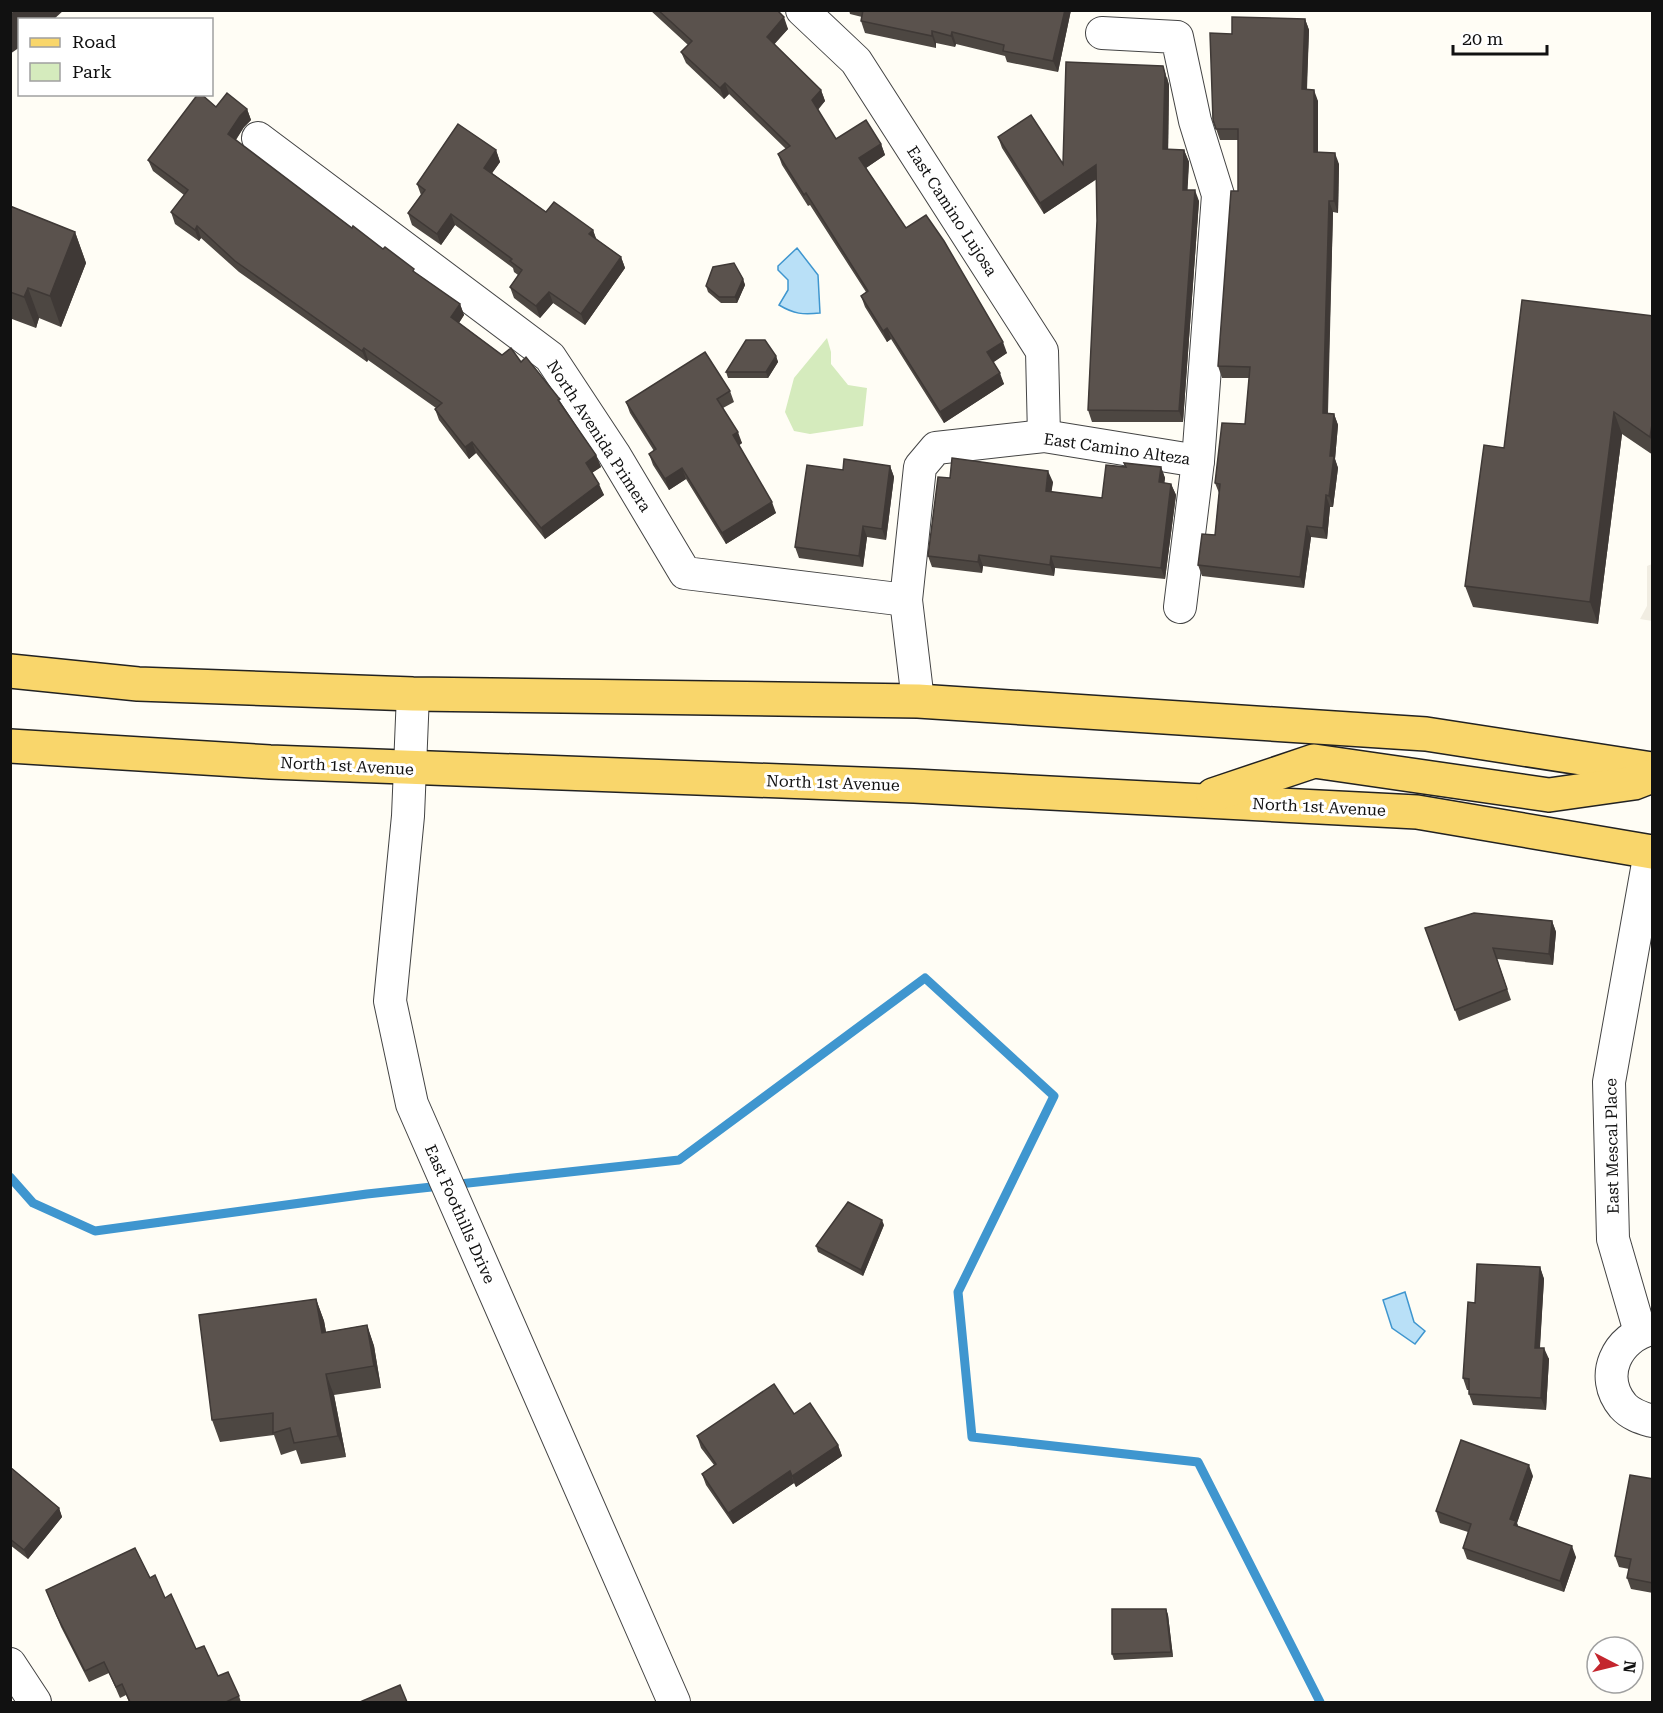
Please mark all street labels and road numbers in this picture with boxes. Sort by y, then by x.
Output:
street label: East Camino Lujosa [903,142,1001,280]
street label: North Avenida Primera [543,357,655,516]
street label: East Camino Alteza [1043,429,1192,469]
street label: North 1st Avenue [280,753,414,779]
street label: North 1st Avenue [766,771,900,795]
street label: North 1st Avenue [1252,794,1386,820]
street label: East Mescal Place [1601,1078,1623,1214]
street label: East Foothills Drive [421,1142,499,1287]

